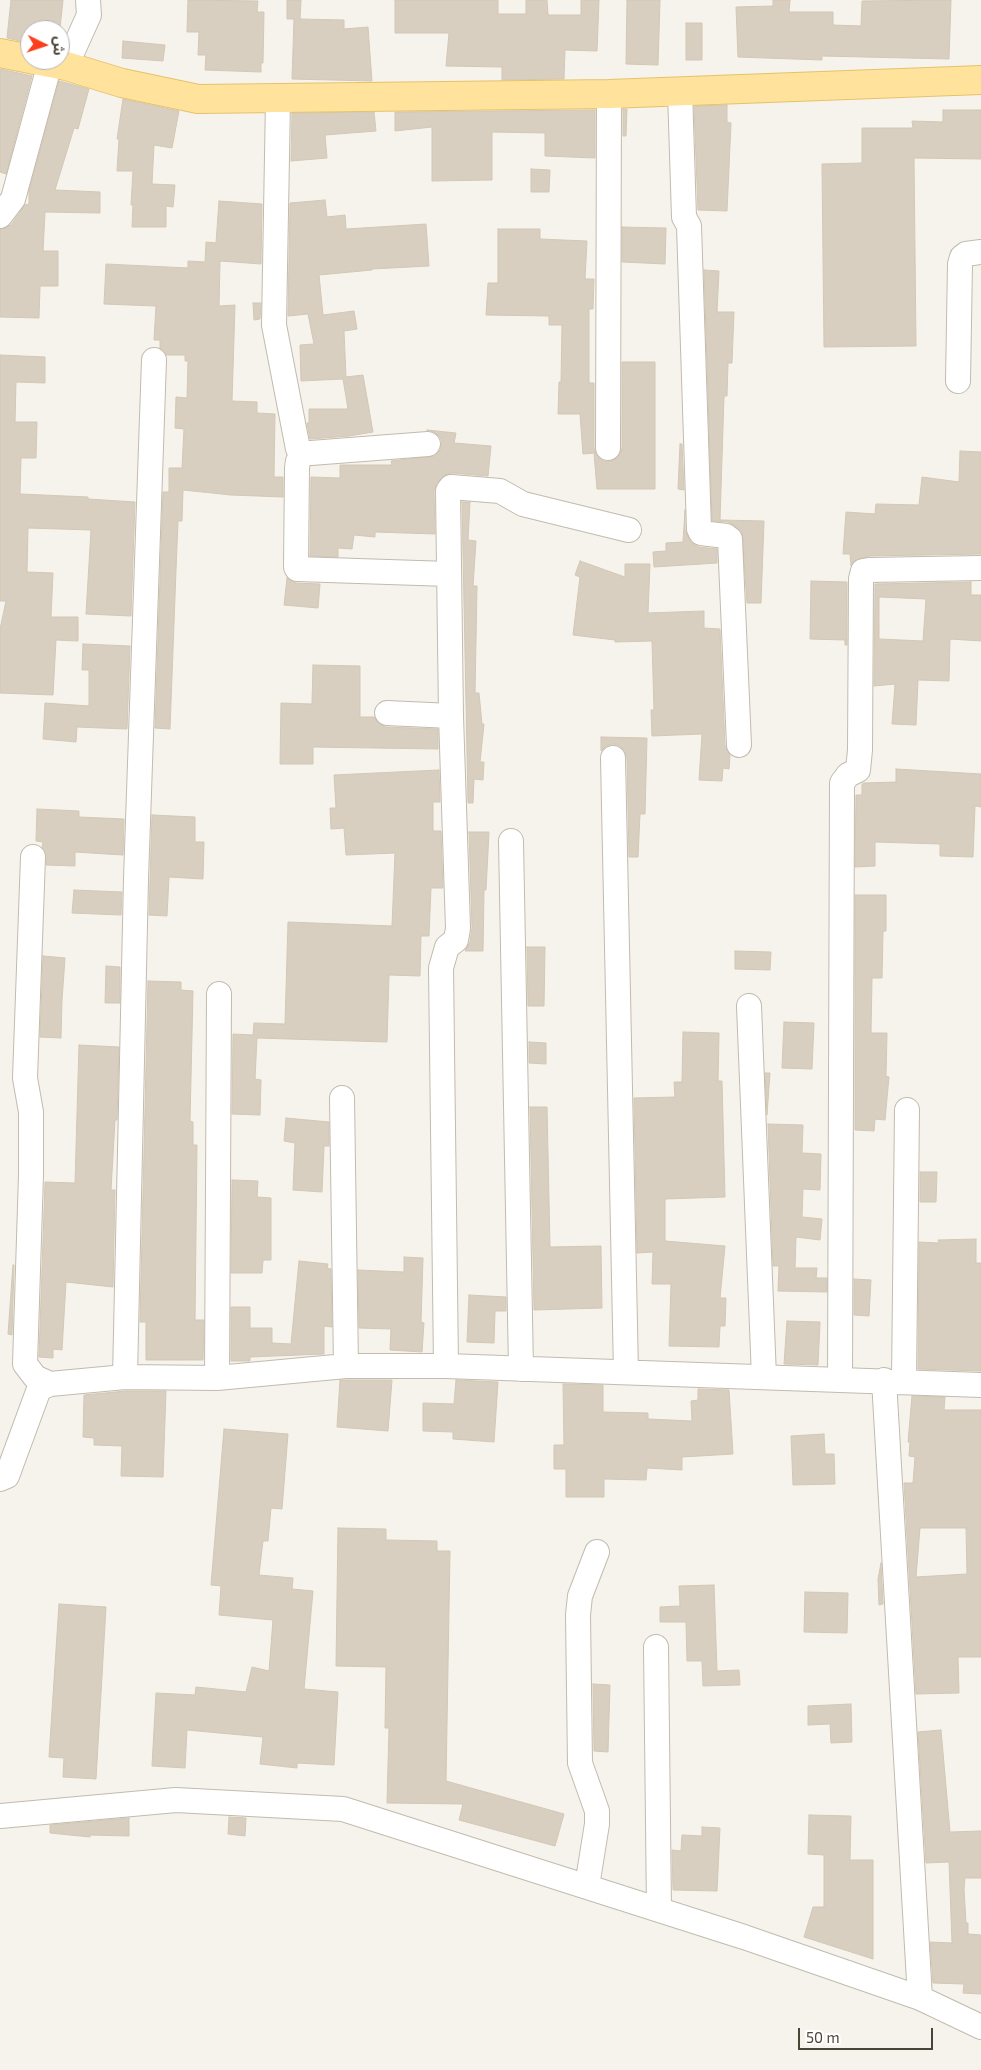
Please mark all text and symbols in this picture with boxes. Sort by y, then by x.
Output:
north arrow [20,20,70,70]
text: ش [50,36,69,56]
scale bar [801,2018,936,2050]
text: 50 m [806,2028,840,2046]

